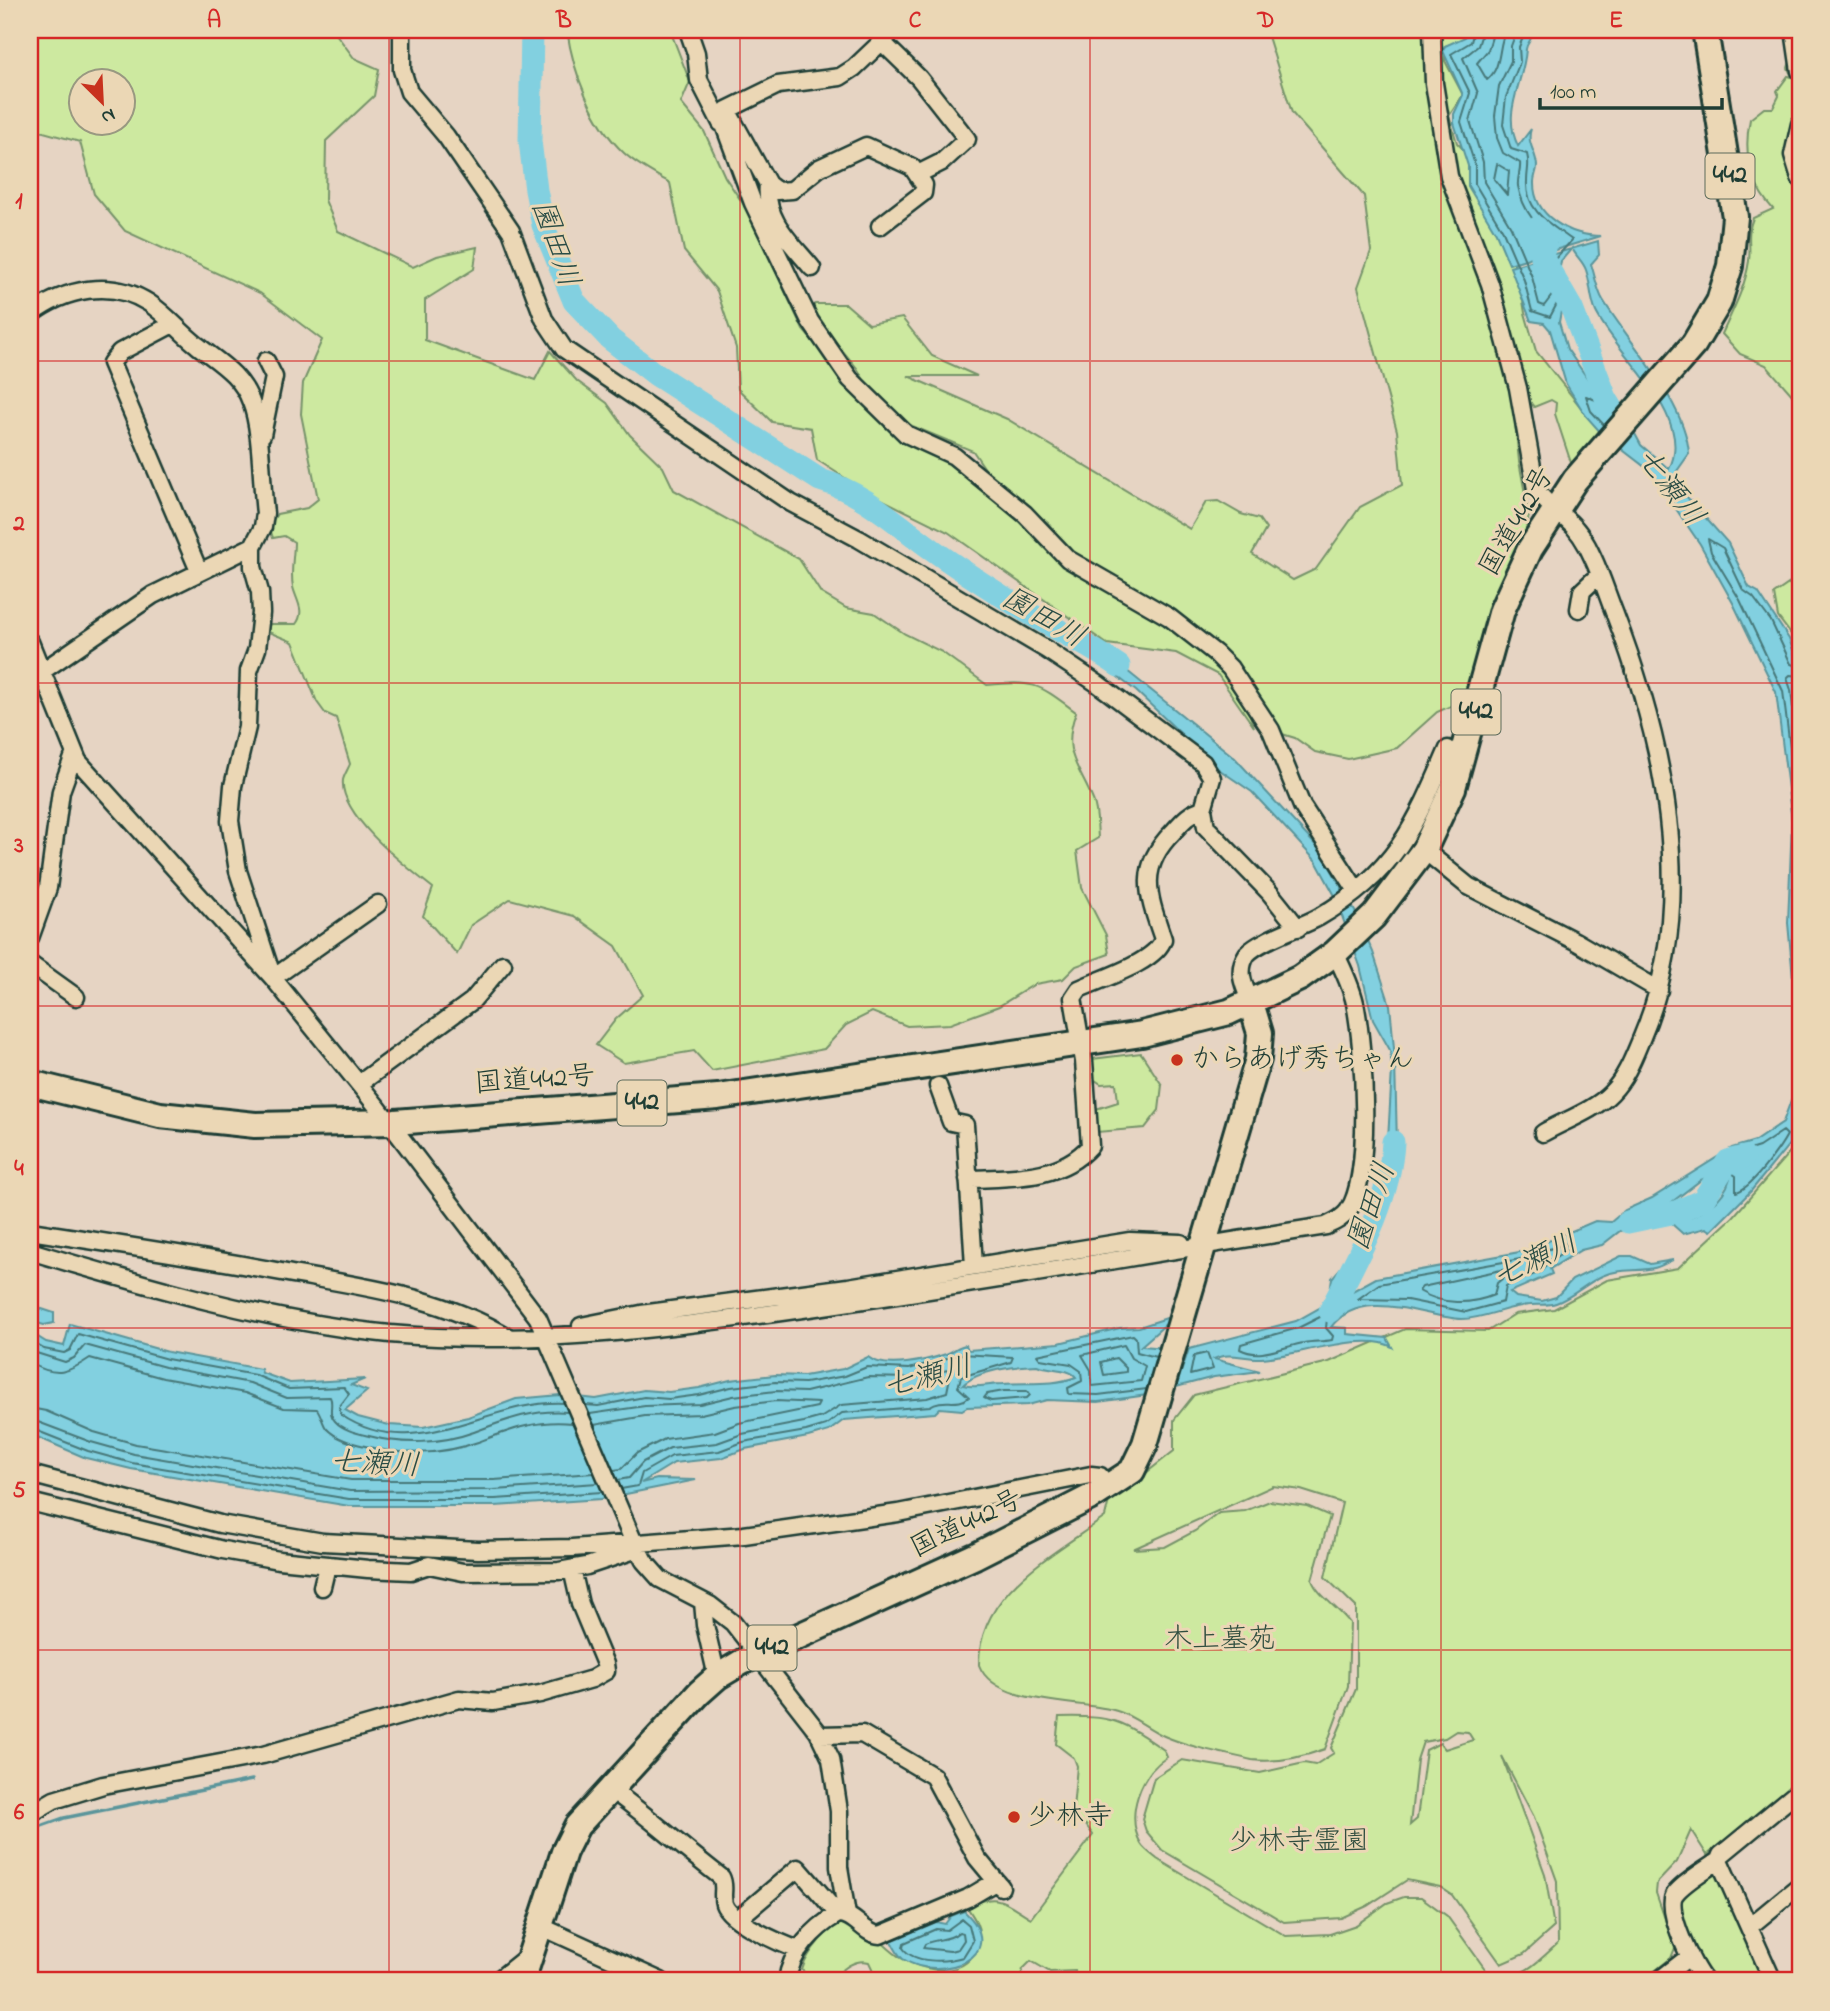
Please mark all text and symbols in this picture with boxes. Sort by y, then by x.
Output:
text: A [207,5,221,38]
text: B [555,5,572,38]
text: C [909,5,922,38]
text: D [1257,5,1274,38]
text: E [1609,5,1623,38]
north arrow [66,66,136,136]
scale bar [1540,66,1722,110]
text: 100 m [1550,78,1596,108]
text: N [96,100,119,130]
road number: 442 [1706,154,1754,198]
text: 1 [15,186,23,219]
water label: 園田川 [519,194,589,294]
water label: 七瀬川 [1624,439,1714,537]
street label: 国道442号 [1470,459,1566,585]
text: 2 [12,508,25,541]
water label: 園田川 [993,577,1093,661]
road number: 442 [1452,690,1500,734]
text: 3 [13,830,24,863]
place label: からあげ秀ちゃん [1191,1040,1414,1081]
marker: からあげ秀ちゃん [1169,1052,1185,1068]
street label: 国道442号 [473,1056,597,1106]
road number: 442 [618,1080,666,1126]
text: 4 [14,1153,24,1186]
water label: 園田川 [1338,1157,1408,1257]
water label: 七瀬川 [1486,1221,1586,1301]
water label: 七瀬川 [879,1346,977,1410]
water label: 七瀬川 [329,1441,421,1489]
text: 5 [12,1475,26,1508]
street label: 国道442号 [904,1480,1030,1570]
park label: 木上墓苑 [1164,1620,1276,1661]
road number: 442 [748,1625,796,1670]
text: 6 [14,1797,25,1830]
place label: 少林寺 [1028,1797,1112,1838]
marker: 少林寺 [1006,1809,1022,1825]
park label: 少林寺霊園 [1229,1822,1369,1863]

